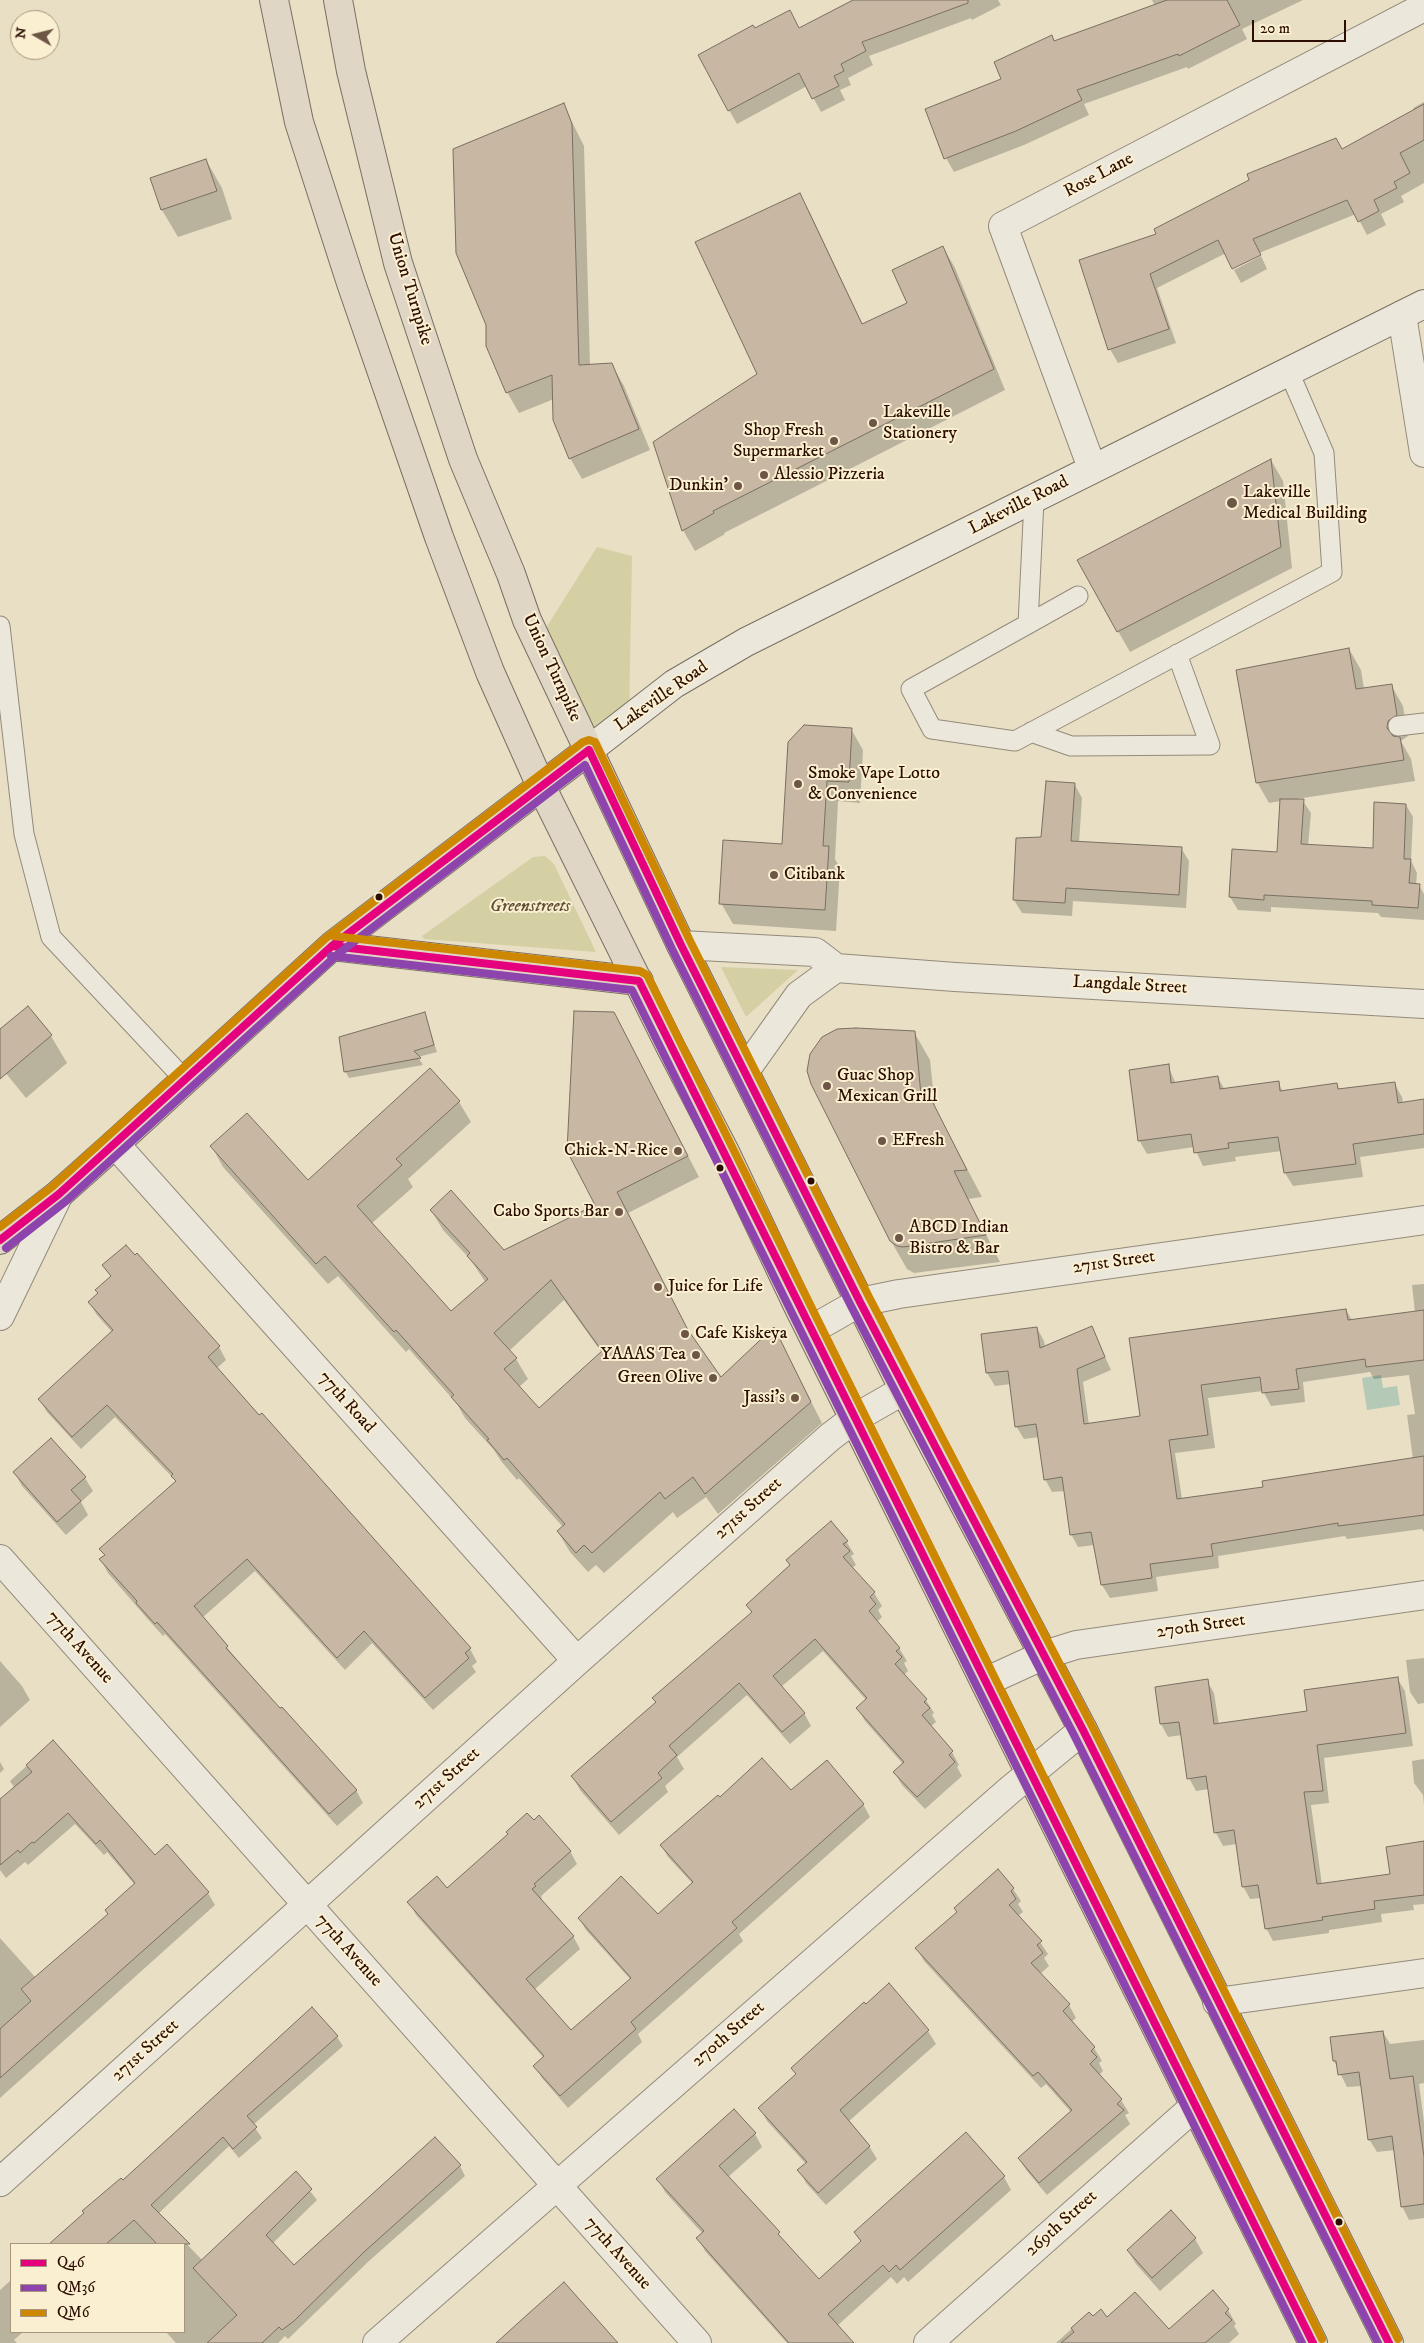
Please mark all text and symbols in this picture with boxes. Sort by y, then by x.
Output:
north arrow [10,10,60,60]
scale bar [1254,10,1348,42]
text: 20 m [1260,19,1290,38]
text: N [11,26,31,40]
street label: Rose Lane [1061,149,1137,203]
street label: Union Turnpike [382,230,436,348]
place label: Lakeville Stationery [883,402,957,444]
marker: Lakeville Stationery [867,417,879,429]
place label: Shop Fresh Supermarket [733,420,824,462]
marker: Shop Fresh Supermarket [828,435,840,447]
place label: Alessio Pizzeria [774,464,885,486]
marker: Alessio Pizzeria [758,469,770,481]
street label: Lakeville Road [966,472,1072,540]
place label: Dunkin' [669,475,728,497]
marker: Dunkin' [732,480,744,492]
place label: Lakeville Medical Building [1243,482,1367,524]
marker: Lakeville Medical Building [1225,496,1239,510]
street label: Union Turnpike [517,611,585,725]
street label: Lakeville Road [611,657,713,737]
place label: Smoke Vape Lotto & Convenience [808,763,940,806]
marker: Smoke Vape Lotto & Convenience [792,778,804,790]
place label: Citibank [784,864,845,886]
marker: Citibank [768,869,780,881]
unlabelled marker [374,892,384,902]
park label: Greenstreets [490,896,570,918]
street label: Langdale Street [1072,972,1188,1000]
place label: Guac Shop Mexican Grill [837,1065,938,1108]
marker: Guac Shop Mexican Grill [821,1080,833,1092]
place label: EFresh [892,1130,944,1152]
marker: EFresh [876,1135,888,1147]
place label: Chick-N-Rice [564,1140,668,1162]
marker: Chick-N-Rice [672,1145,684,1157]
unlabelled marker [715,1163,725,1173]
unlabelled marker [806,1176,816,1186]
place label: Cabo Sports Bar [493,1201,609,1223]
marker: Cabo Sports Bar [613,1206,625,1218]
place label: ABCD Indian Bistro & Bar [909,1217,1009,1260]
marker: ABCD Indian Bistro & Bar [893,1232,905,1244]
street label: 271st Street [1072,1247,1156,1279]
place label: Juice for Life [668,1276,763,1298]
marker: Juice for Life [652,1281,664,1293]
place label: Cafe Kiskeya [695,1323,787,1345]
marker: Cafe Kiskeya [679,1328,691,1340]
place label: YAAAS Tea [601,1344,686,1366]
marker: YAAAS Tea [690,1349,702,1361]
place label: Green Olive [618,1367,703,1389]
street label: 77th Road [313,1368,379,1438]
marker: Green Olive [707,1372,719,1384]
place label: Jassi's [744,1387,785,1409]
marker: Jassi's [789,1392,801,1404]
street label: 271st Street [711,1473,787,1545]
street label: 77th Avenue [41,1607,117,1689]
street label: 270th Street [1155,1610,1247,1644]
street label: 271st Street [409,1743,485,1815]
street label: 77th Avenue [310,1910,386,1992]
street label: 270th Street [688,1998,770,2072]
street label: 271st Street [108,2015,184,2087]
street label: 269th Street [1022,2186,1102,2262]
street label: 77th Avenue [579,2213,655,2295]
unlabelled marker [1334,2217,1344,2227]
legend [10,2243,185,2333]
text: Q46 [57,2253,85,2272]
text: QM36 [57,2278,95,2297]
text: QM6 [57,2303,90,2322]

